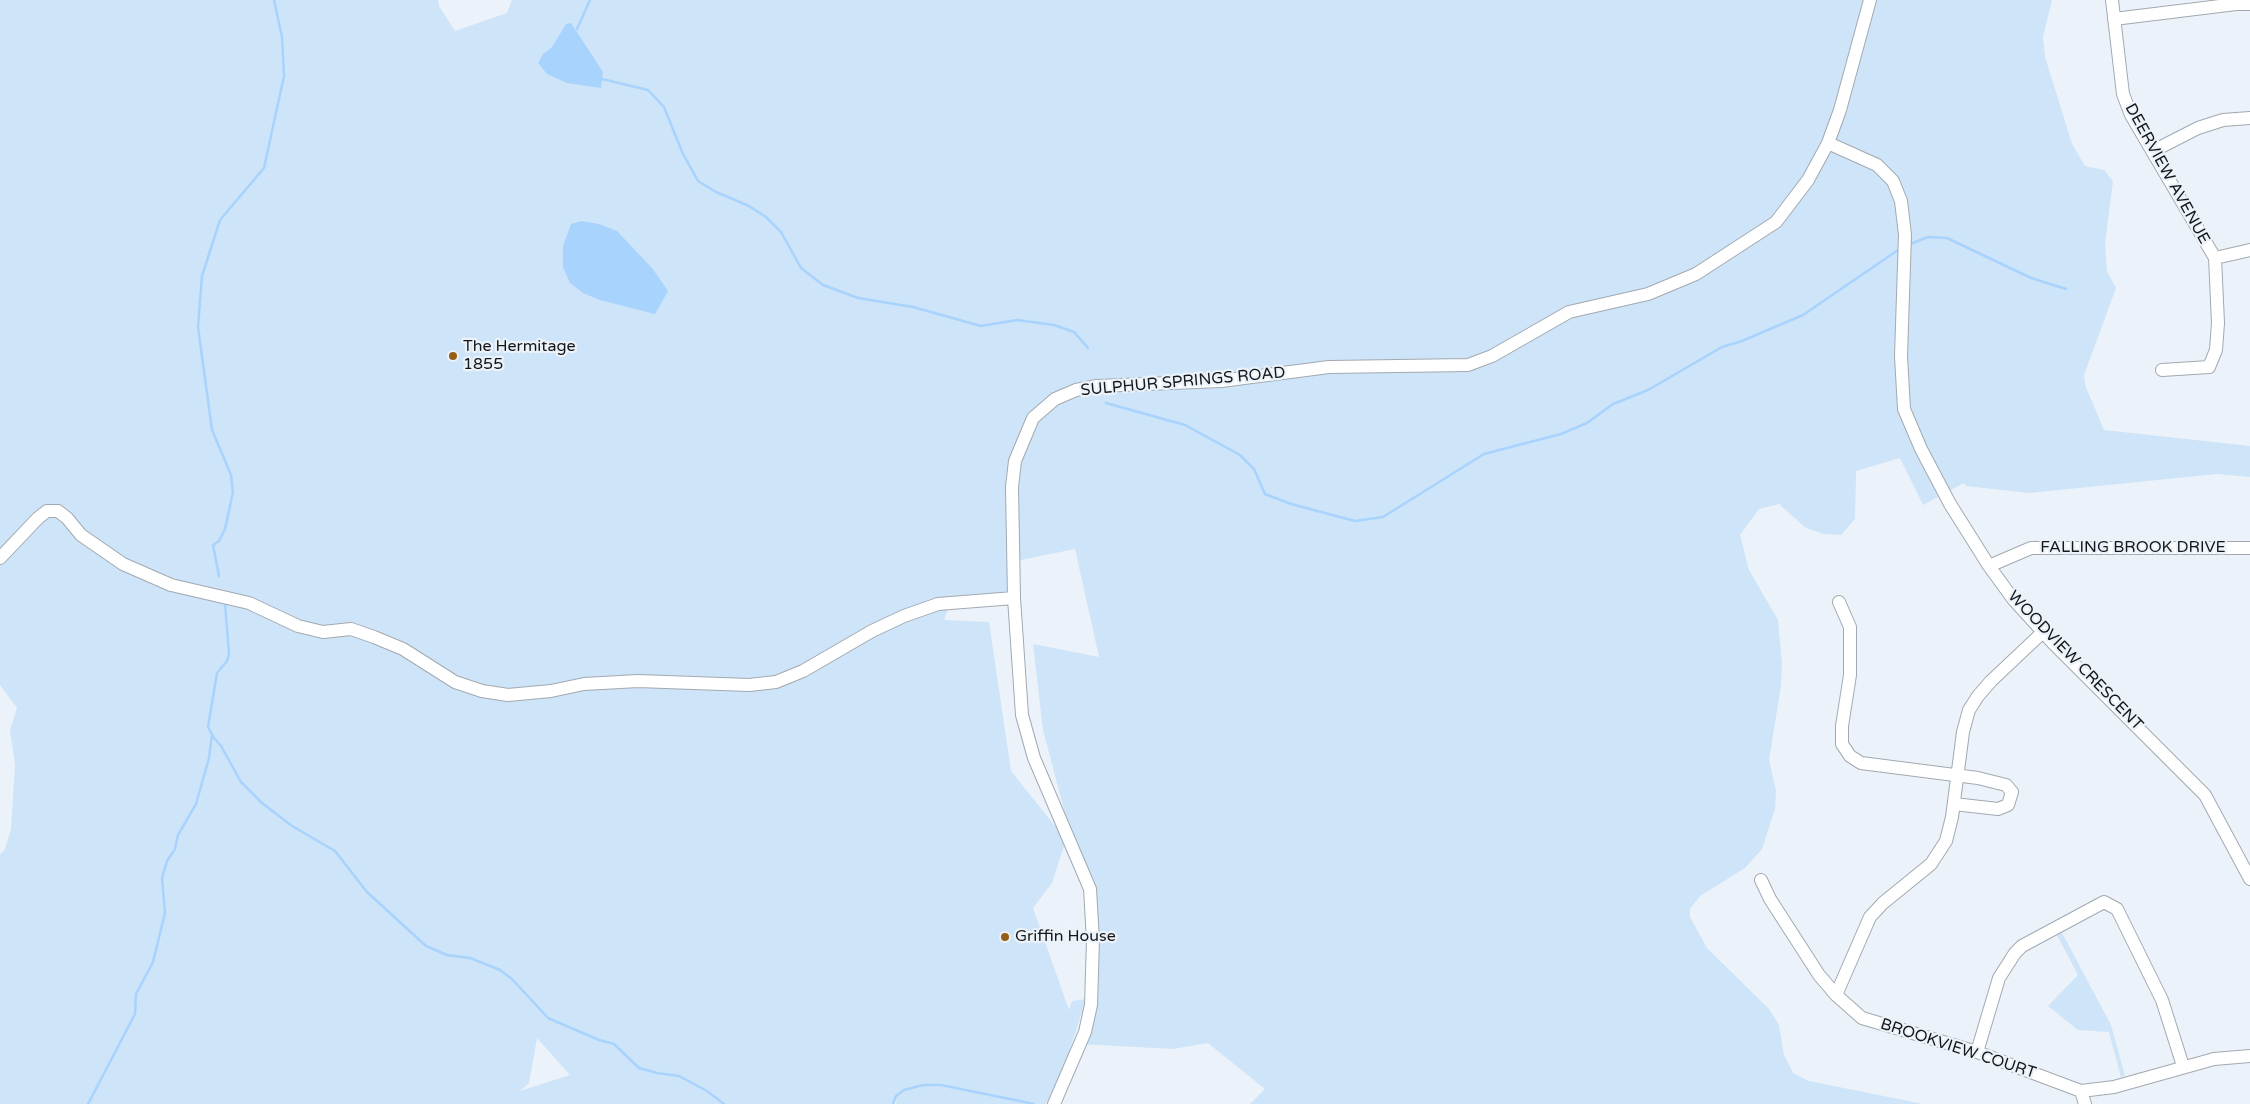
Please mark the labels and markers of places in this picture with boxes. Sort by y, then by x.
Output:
place label: The Hermitage 1855 [463,337,576,375]
marker: The Hermitage 1855 [447,350,459,362]
place label: Griffin House [1015,927,1116,947]
marker: Griffin House [999,931,1011,943]

